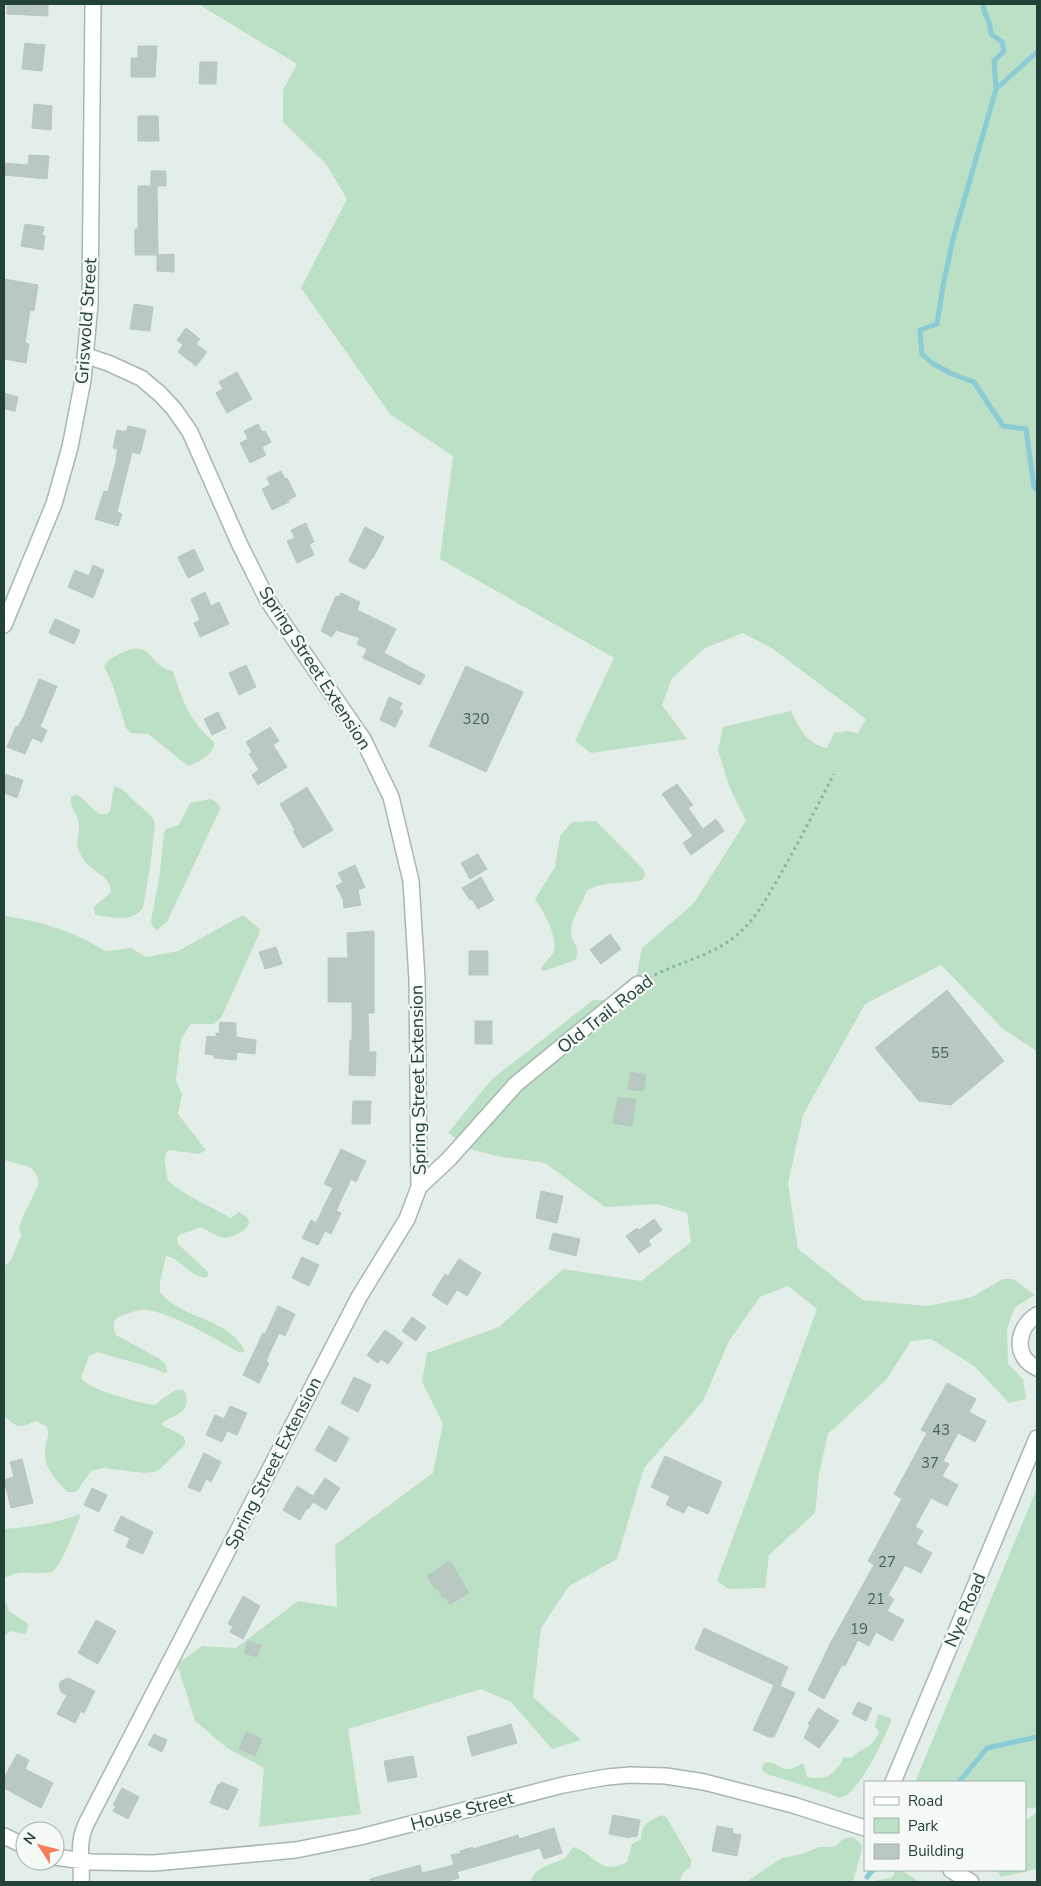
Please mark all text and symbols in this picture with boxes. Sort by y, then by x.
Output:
street label: Griswold Street [70,256,102,385]
street label: Spring Street Extension [253,582,377,754]
house number: 320 [462,709,490,729]
street label: Old Trail Road [552,969,658,1059]
street label: Spring Street Extension [404,985,432,1175]
house number: 55 [931,1043,949,1063]
street label: Spring Street Extension [219,1373,327,1553]
house number: 43 [932,1420,950,1440]
house number: 37 [921,1453,939,1473]
house number: 27 [878,1552,896,1572]
street label: Nye Road [939,1569,991,1651]
house number: 21 [867,1589,885,1609]
house number: 19 [850,1619,868,1639]
legend [864,1781,1026,1871]
street label: House Street [408,1786,517,1836]
text: Road [908,1791,943,1811]
text: Park [908,1816,938,1836]
north arrow [15,1821,65,1871]
text: N [19,1829,41,1848]
text: Building [908,1841,964,1861]

